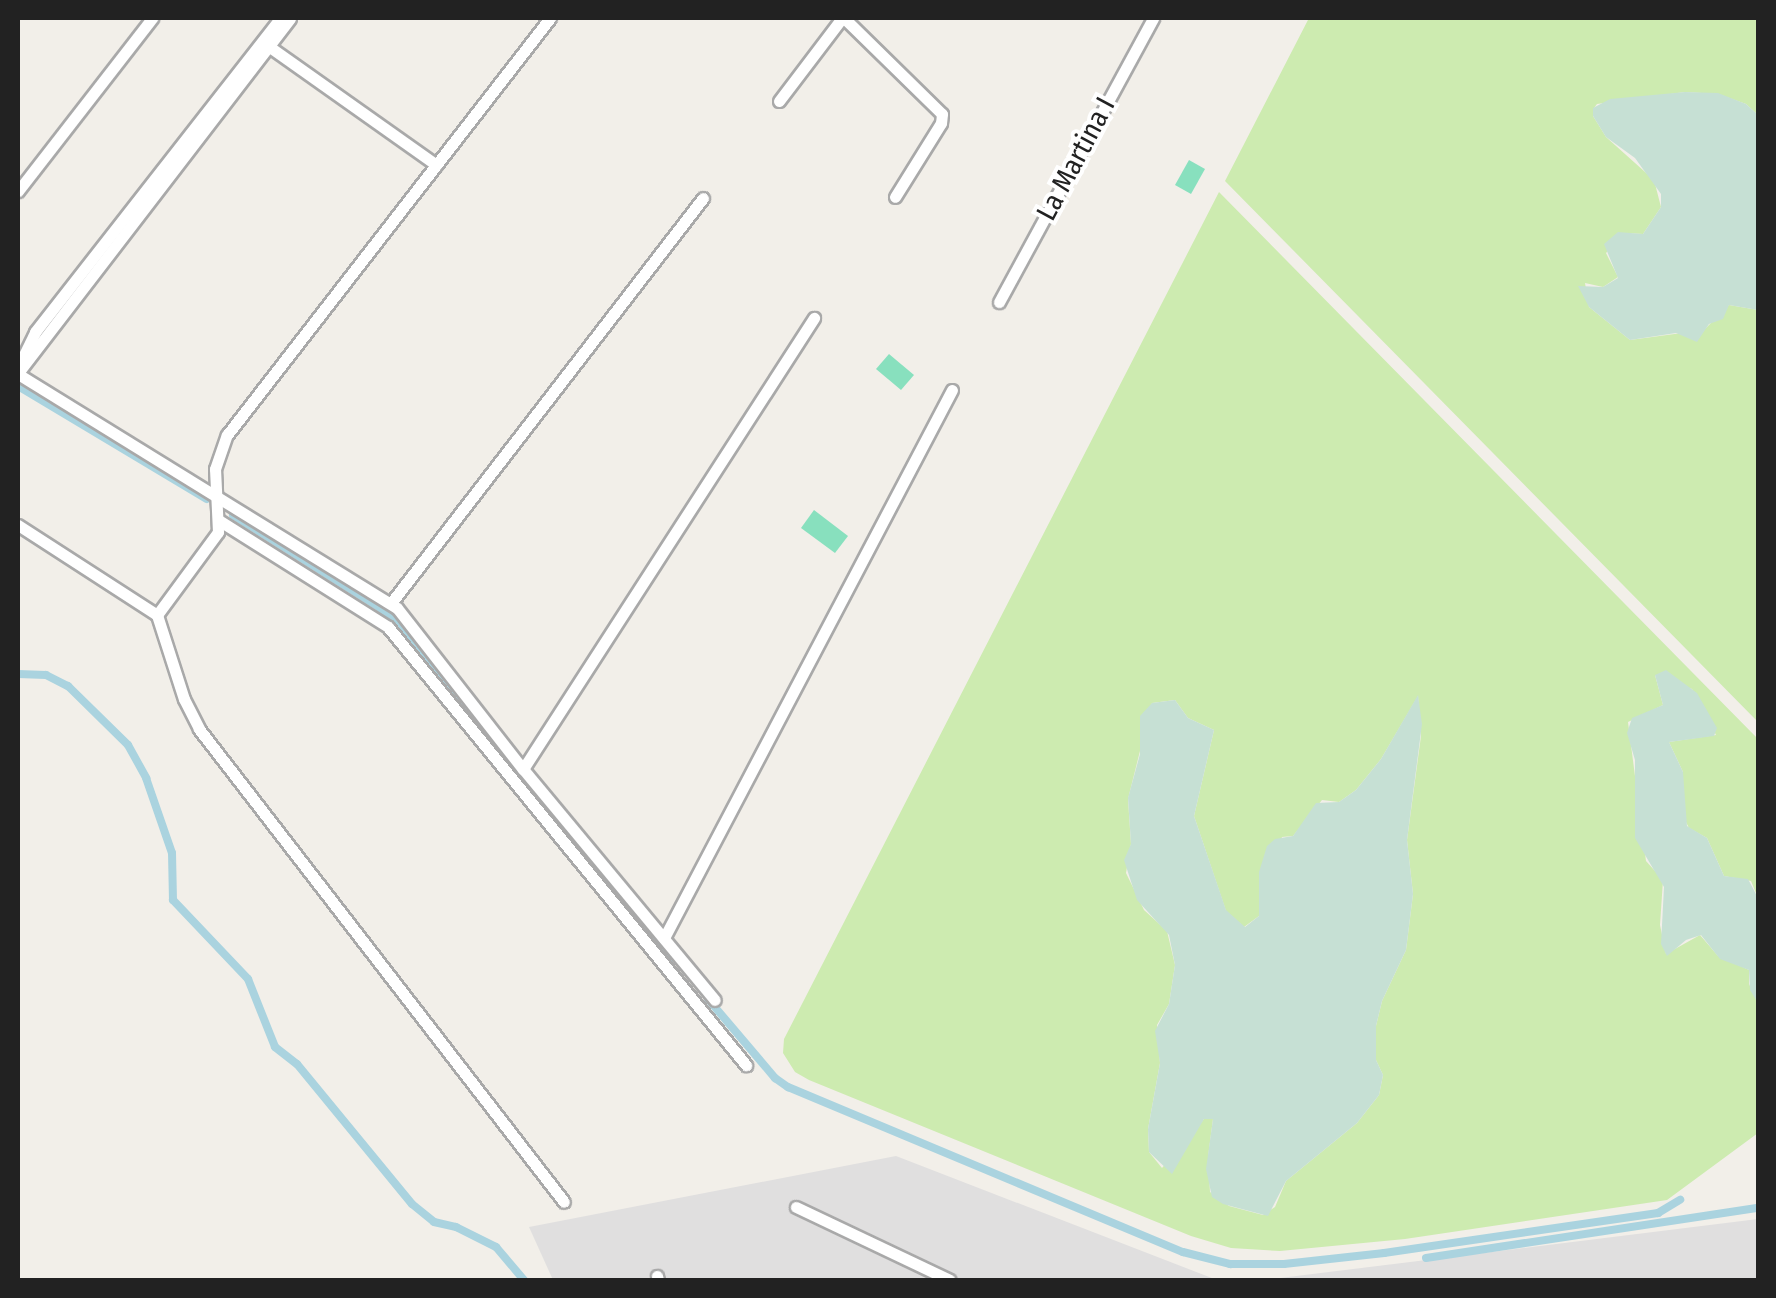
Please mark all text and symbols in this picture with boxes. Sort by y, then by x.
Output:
street label: La Martina I [1030,92,1122,226]

